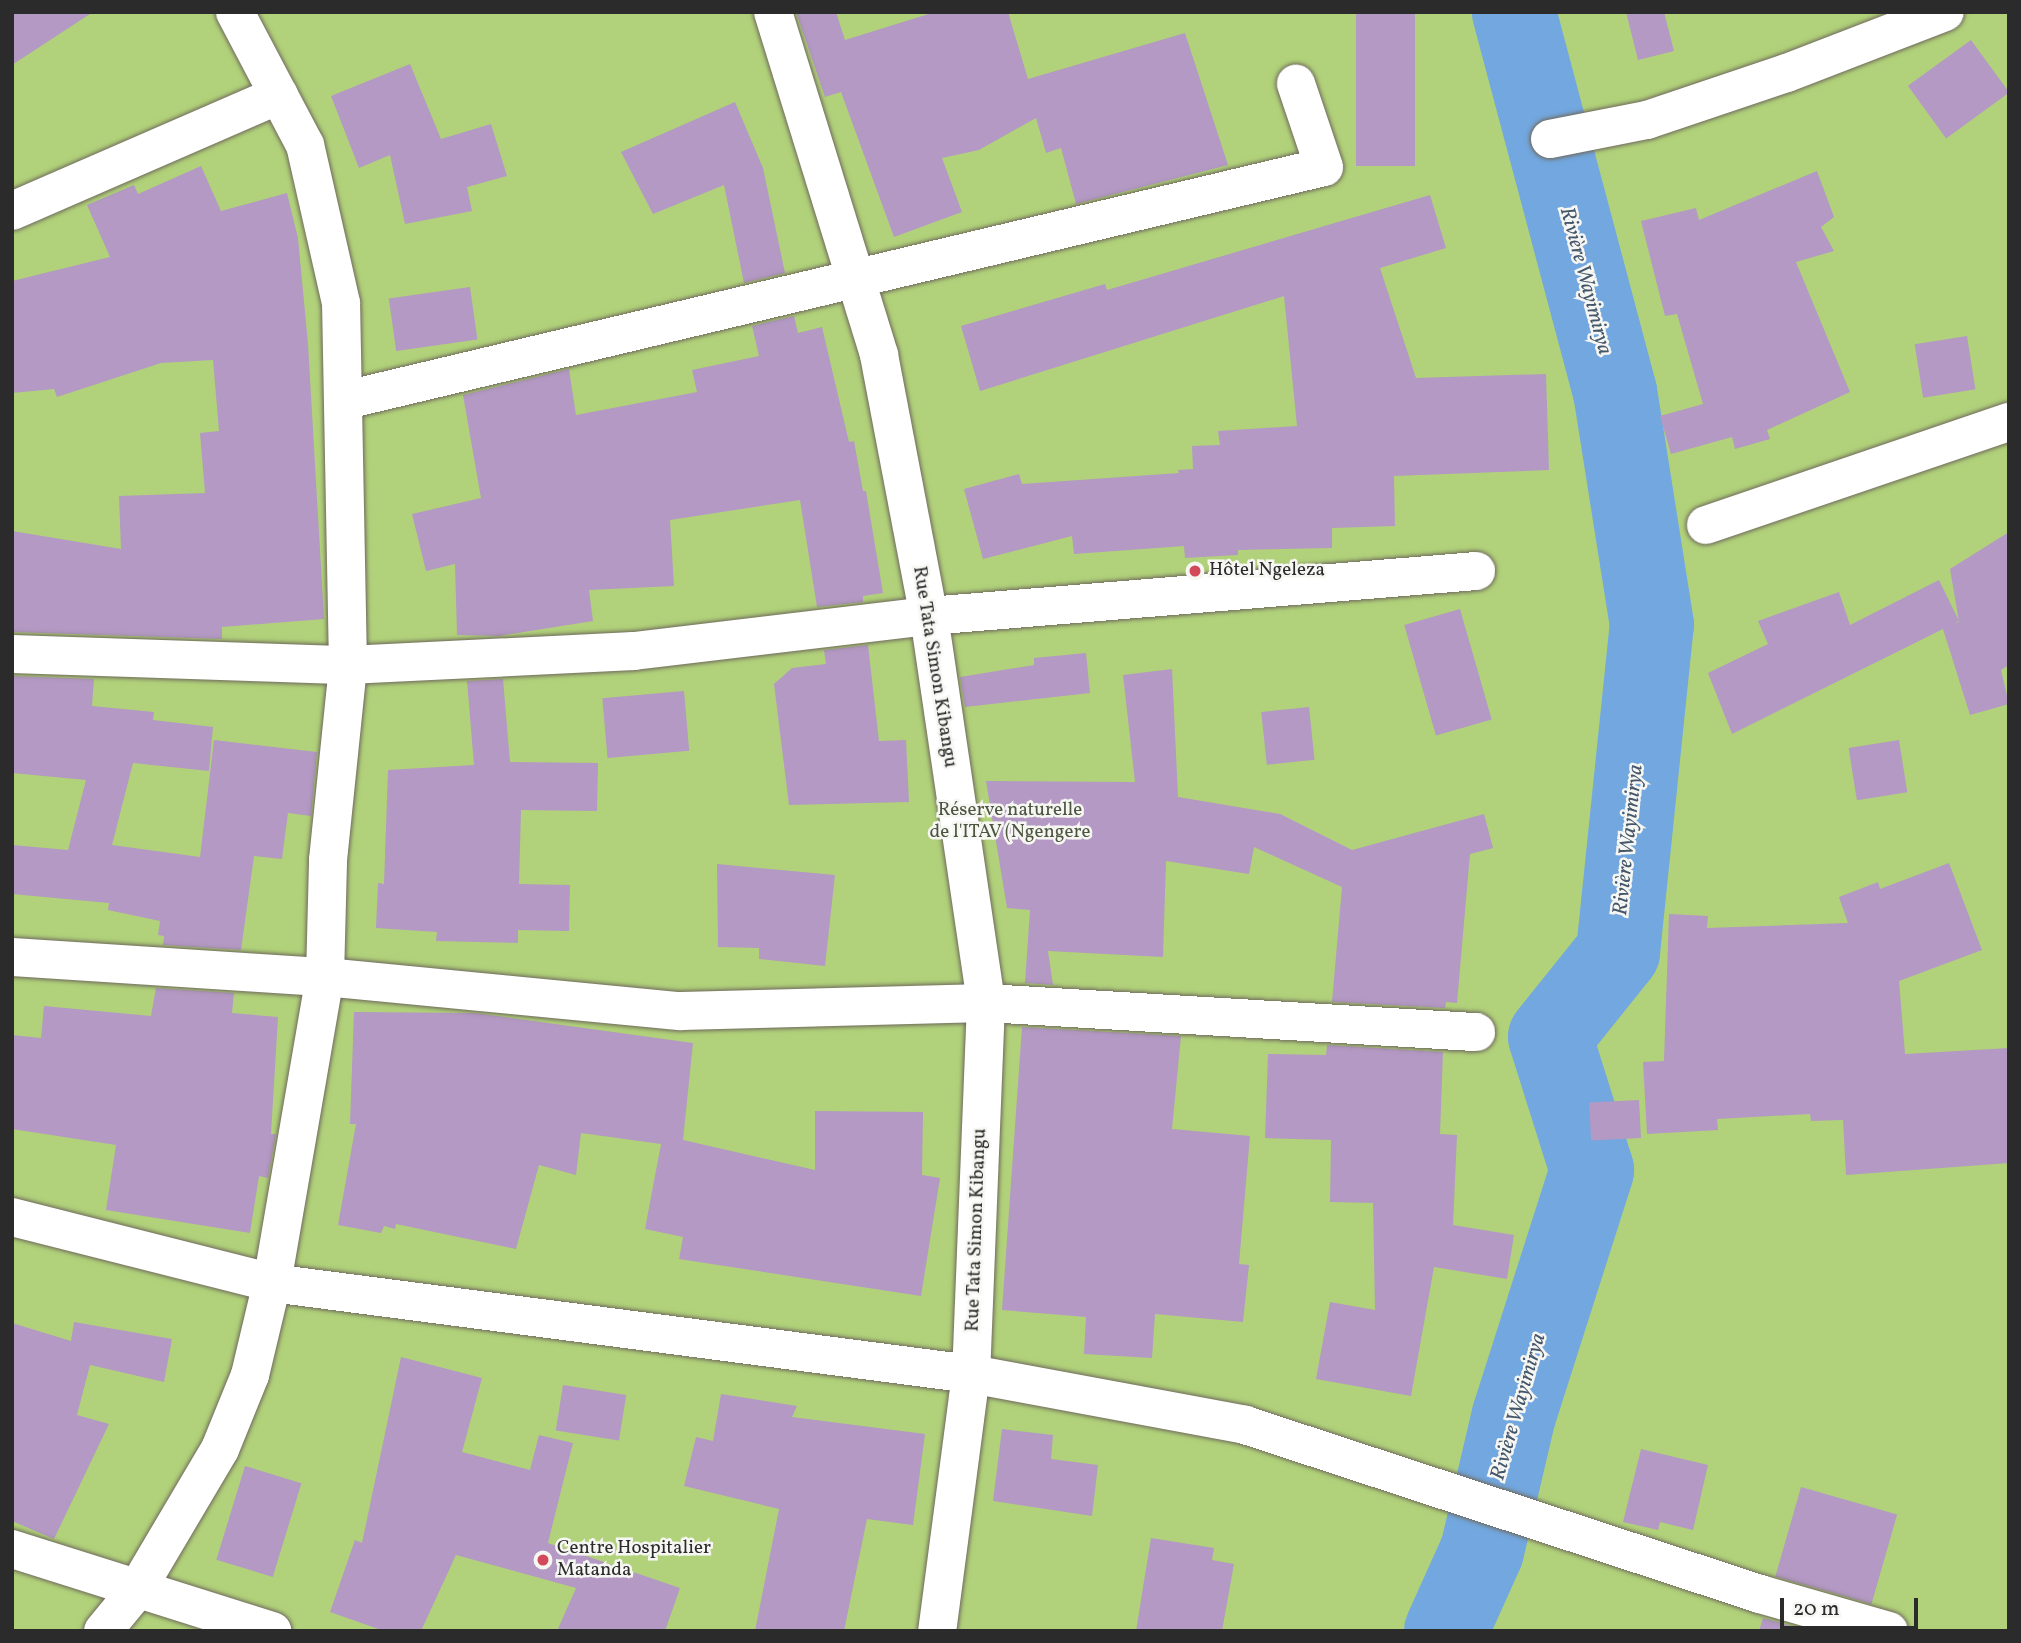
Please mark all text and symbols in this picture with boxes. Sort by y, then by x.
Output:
water label: Rivière Wayimirya [1553,204,1617,358]
place label: Hôtel Ngeleza [1209,560,1325,582]
marker: Hôtel Ngeleza [1187,563,1203,579]
street label: Rue Tata Simon Kibangu [907,564,961,770]
water label: Rivière Wayimirya [1609,763,1649,917]
park label: Réserve naturelle de l'ITAV (Ngengere [929,800,1091,844]
street label: Rue Tata Simon Kibangu [962,1128,992,1332]
water label: Rivière Wayimirya [1486,1331,1552,1483]
place label: Centre Hospitalier Matanda [557,1538,711,1582]
marker: Centre Hospitalier Matanda [535,1552,551,1568]
scale bar [1783,1584,1921,1628]
text: 20 m [1793,1595,1839,1624]

